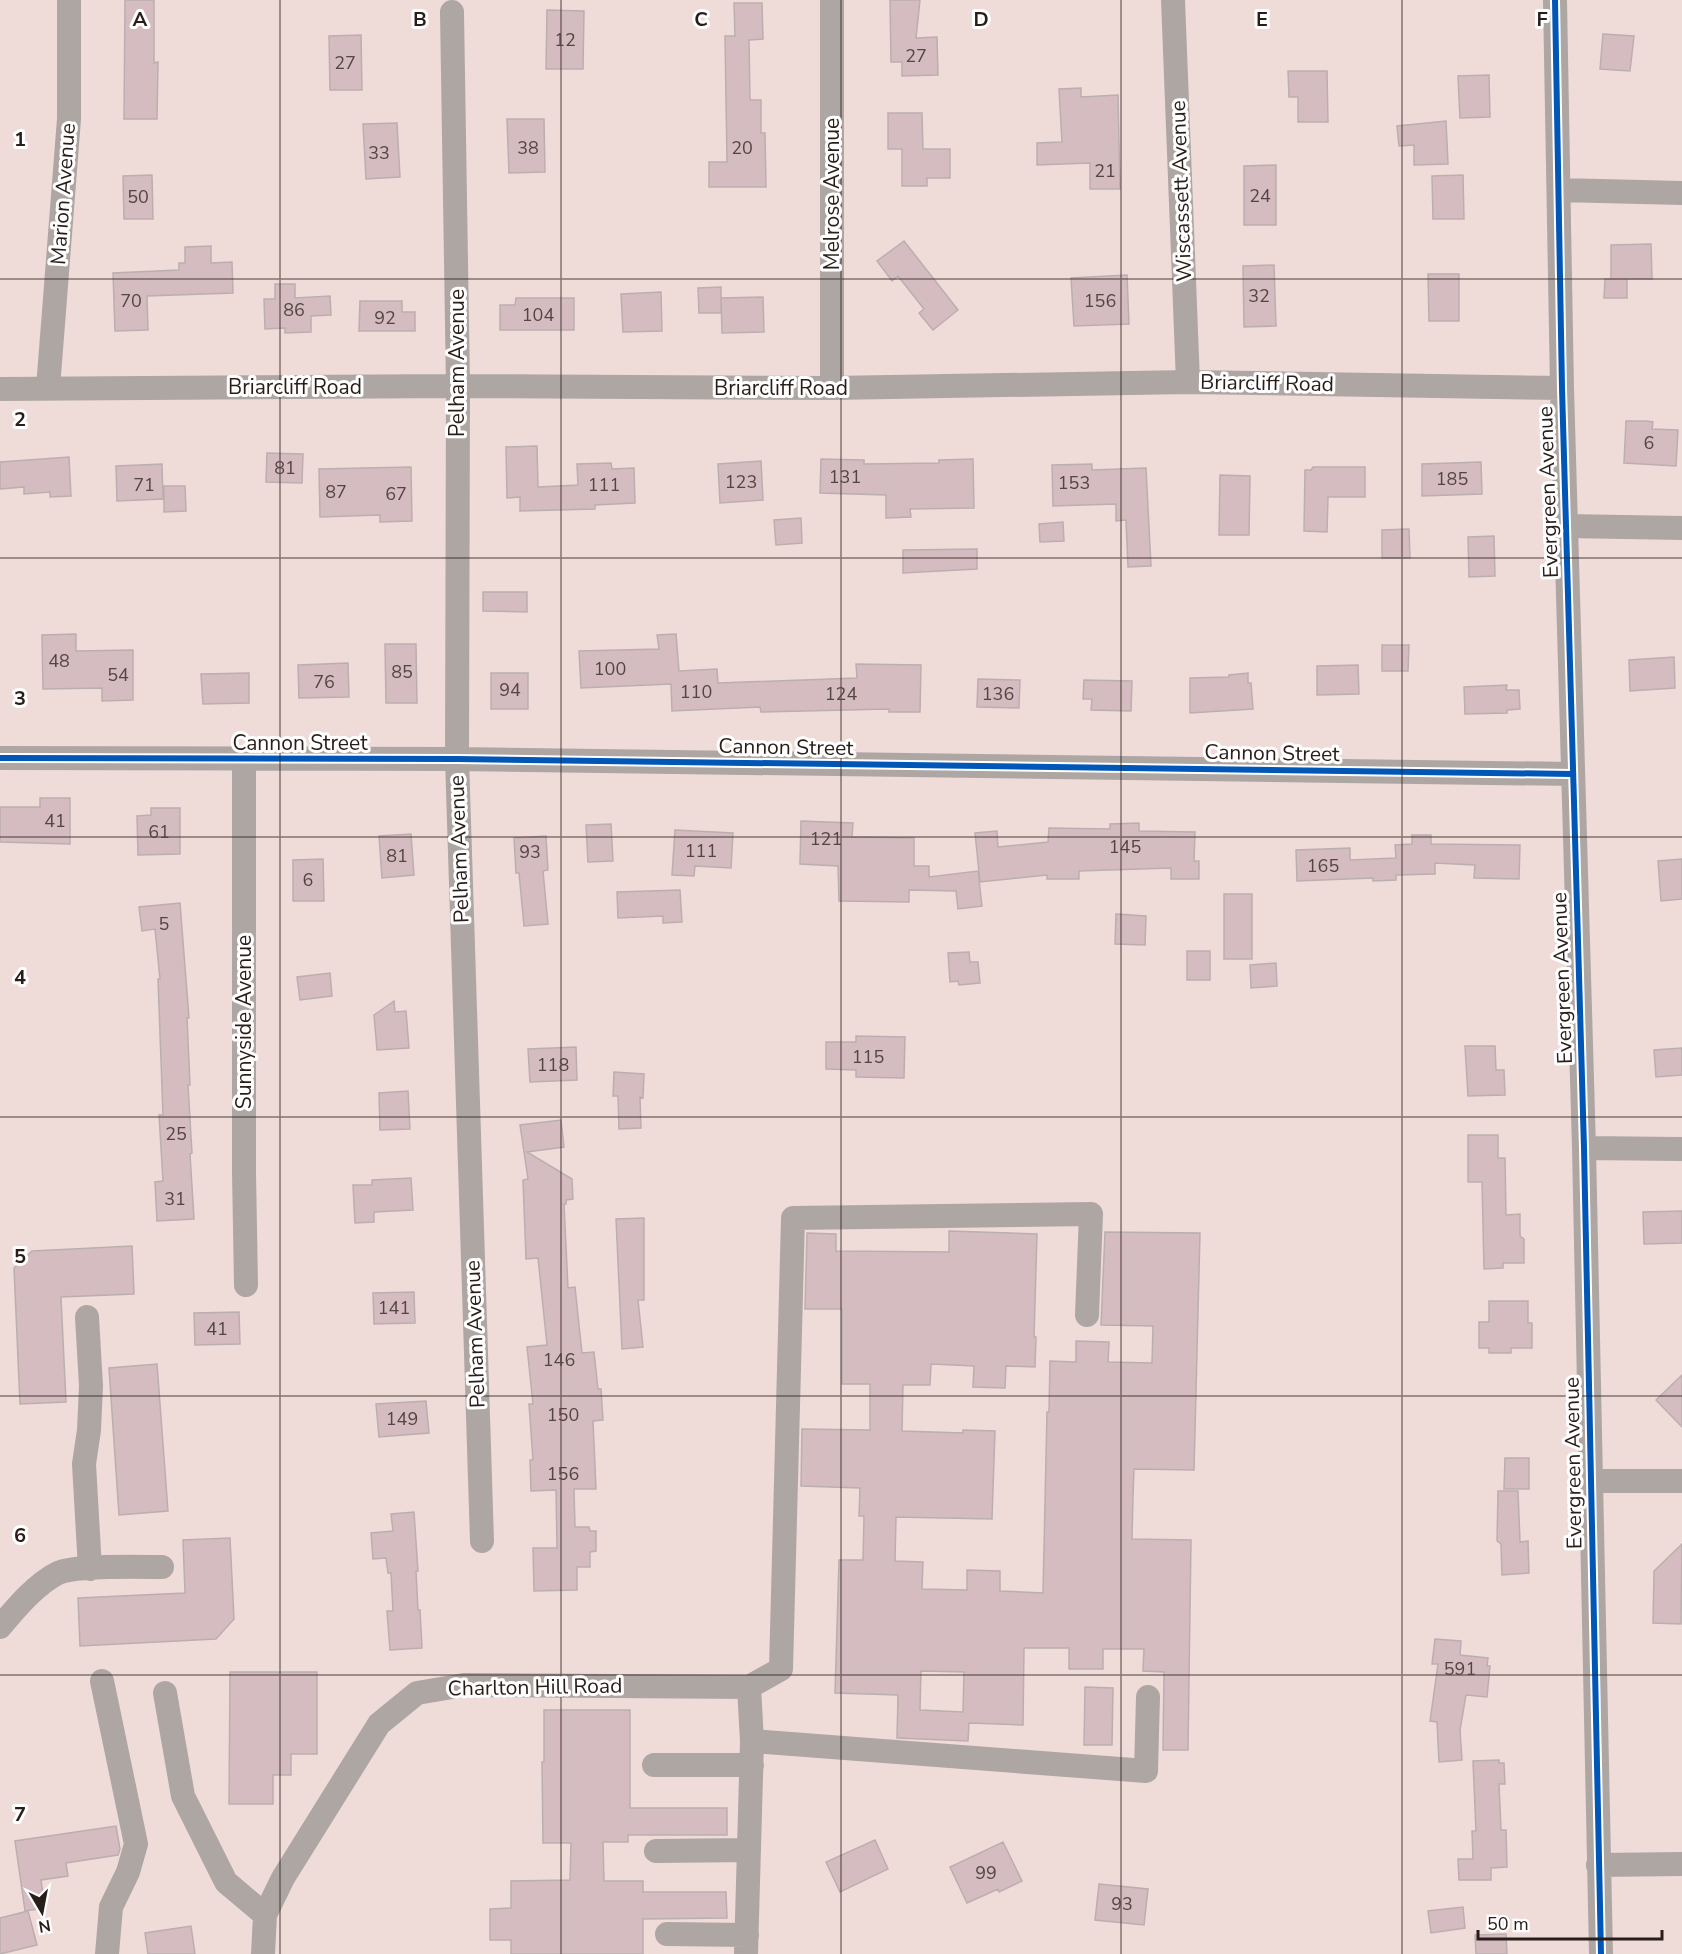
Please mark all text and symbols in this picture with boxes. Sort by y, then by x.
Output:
text: A [133,6,148,33]
text: B [413,6,427,33]
text: C [694,6,708,33]
text: D [973,6,989,33]
text: E [1256,6,1268,33]
text: F [1536,6,1548,33]
house number: 12 [554,28,576,52]
house number: 27 [905,44,927,68]
house number: 27 [334,51,356,75]
street label: Wiscassett Avenue [1164,100,1198,282]
street label: Melrose Avenue [818,118,846,270]
street label: Marion Avenue [44,122,82,266]
text: 1 [14,126,26,153]
house number: 38 [517,136,539,160]
house number: 20 [731,136,753,160]
house number: 33 [368,141,390,165]
house number: 21 [1094,159,1116,183]
house number: 24 [1249,184,1271,208]
house number: 50 [127,185,149,209]
house number: 32 [1248,284,1270,308]
house number: 70 [120,289,142,313]
street label: Pelham Avenue [443,289,471,437]
house number: 156 [1084,289,1116,313]
house number: 86 [283,298,305,322]
house number: 104 [522,303,554,327]
house number: 92 [374,306,396,330]
street label: Briarcliff Road [1200,368,1334,398]
street label: Briarcliff Road [228,373,362,401]
street label: Briarcliff Road [714,374,848,402]
text: 2 [14,406,26,433]
street label: Evergreen Avenue [1531,406,1565,578]
house number: 6 [1644,431,1654,455]
house number: 81 [274,456,296,480]
house number: 131 [829,465,861,489]
house number: 185 [1436,467,1468,491]
house number: 123 [725,470,757,494]
house number: 153 [1058,471,1090,495]
house number: 71 [133,473,155,497]
house number: 111 [588,473,620,497]
house number: 87 [325,480,347,504]
house number: 67 [385,482,407,506]
house number: 48 [48,649,70,673]
house number: 100 [594,657,626,681]
house number: 85 [391,660,413,684]
house number: 54 [107,663,129,687]
house number: 76 [313,670,335,694]
house number: 94 [499,678,521,702]
house number: 110 [680,680,712,704]
house number: 124 [825,682,857,706]
house number: 136 [982,682,1014,706]
text: 3 [14,685,26,712]
street label: Cannon Street [232,729,368,757]
street label: Cannon Street [718,732,854,762]
street label: Cannon Street [1204,738,1340,768]
street label: Pelham Avenue [442,774,476,924]
house number: 41 [44,809,66,833]
house number: 61 [148,820,170,844]
house number: 121 [810,827,842,851]
house number: 145 [1109,835,1141,859]
house number: 111 [685,839,717,863]
house number: 93 [519,840,541,864]
house number: 81 [386,844,408,868]
house number: 165 [1307,854,1339,878]
house number: 6 [303,868,313,892]
street label: Evergreen Avenue [1545,892,1579,1064]
house number: 5 [159,912,169,936]
street label: Sunnyside Avenue [230,935,258,1109]
text: 4 [14,964,26,991]
house number: 115 [852,1045,884,1069]
house number: 118 [537,1053,569,1077]
house number: 25 [165,1122,187,1146]
house number: 31 [164,1187,186,1211]
text: 5 [14,1243,26,1270]
street label: Pelham Avenue [458,1259,492,1409]
house number: 141 [378,1296,410,1320]
house number: 41 [206,1317,228,1341]
house number: 146 [543,1348,575,1372]
street label: Evergreen Avenue [1558,1377,1588,1549]
house number: 150 [547,1403,579,1427]
house number: 149 [386,1407,418,1431]
house number: 156 [547,1462,579,1486]
text: 6 [14,1522,26,1549]
house number: 591 [1444,1657,1476,1681]
street label: Charlton Hill Road [448,1671,622,1703]
text: 7 [14,1801,26,1828]
house number: 99 [975,1861,997,1885]
north arrow [12,1882,72,1942]
house number: 93 [1111,1892,1133,1916]
scale bar [1478,1903,1662,1941]
text: 50 m [1487,1912,1529,1936]
text: N [37,1914,52,1938]

